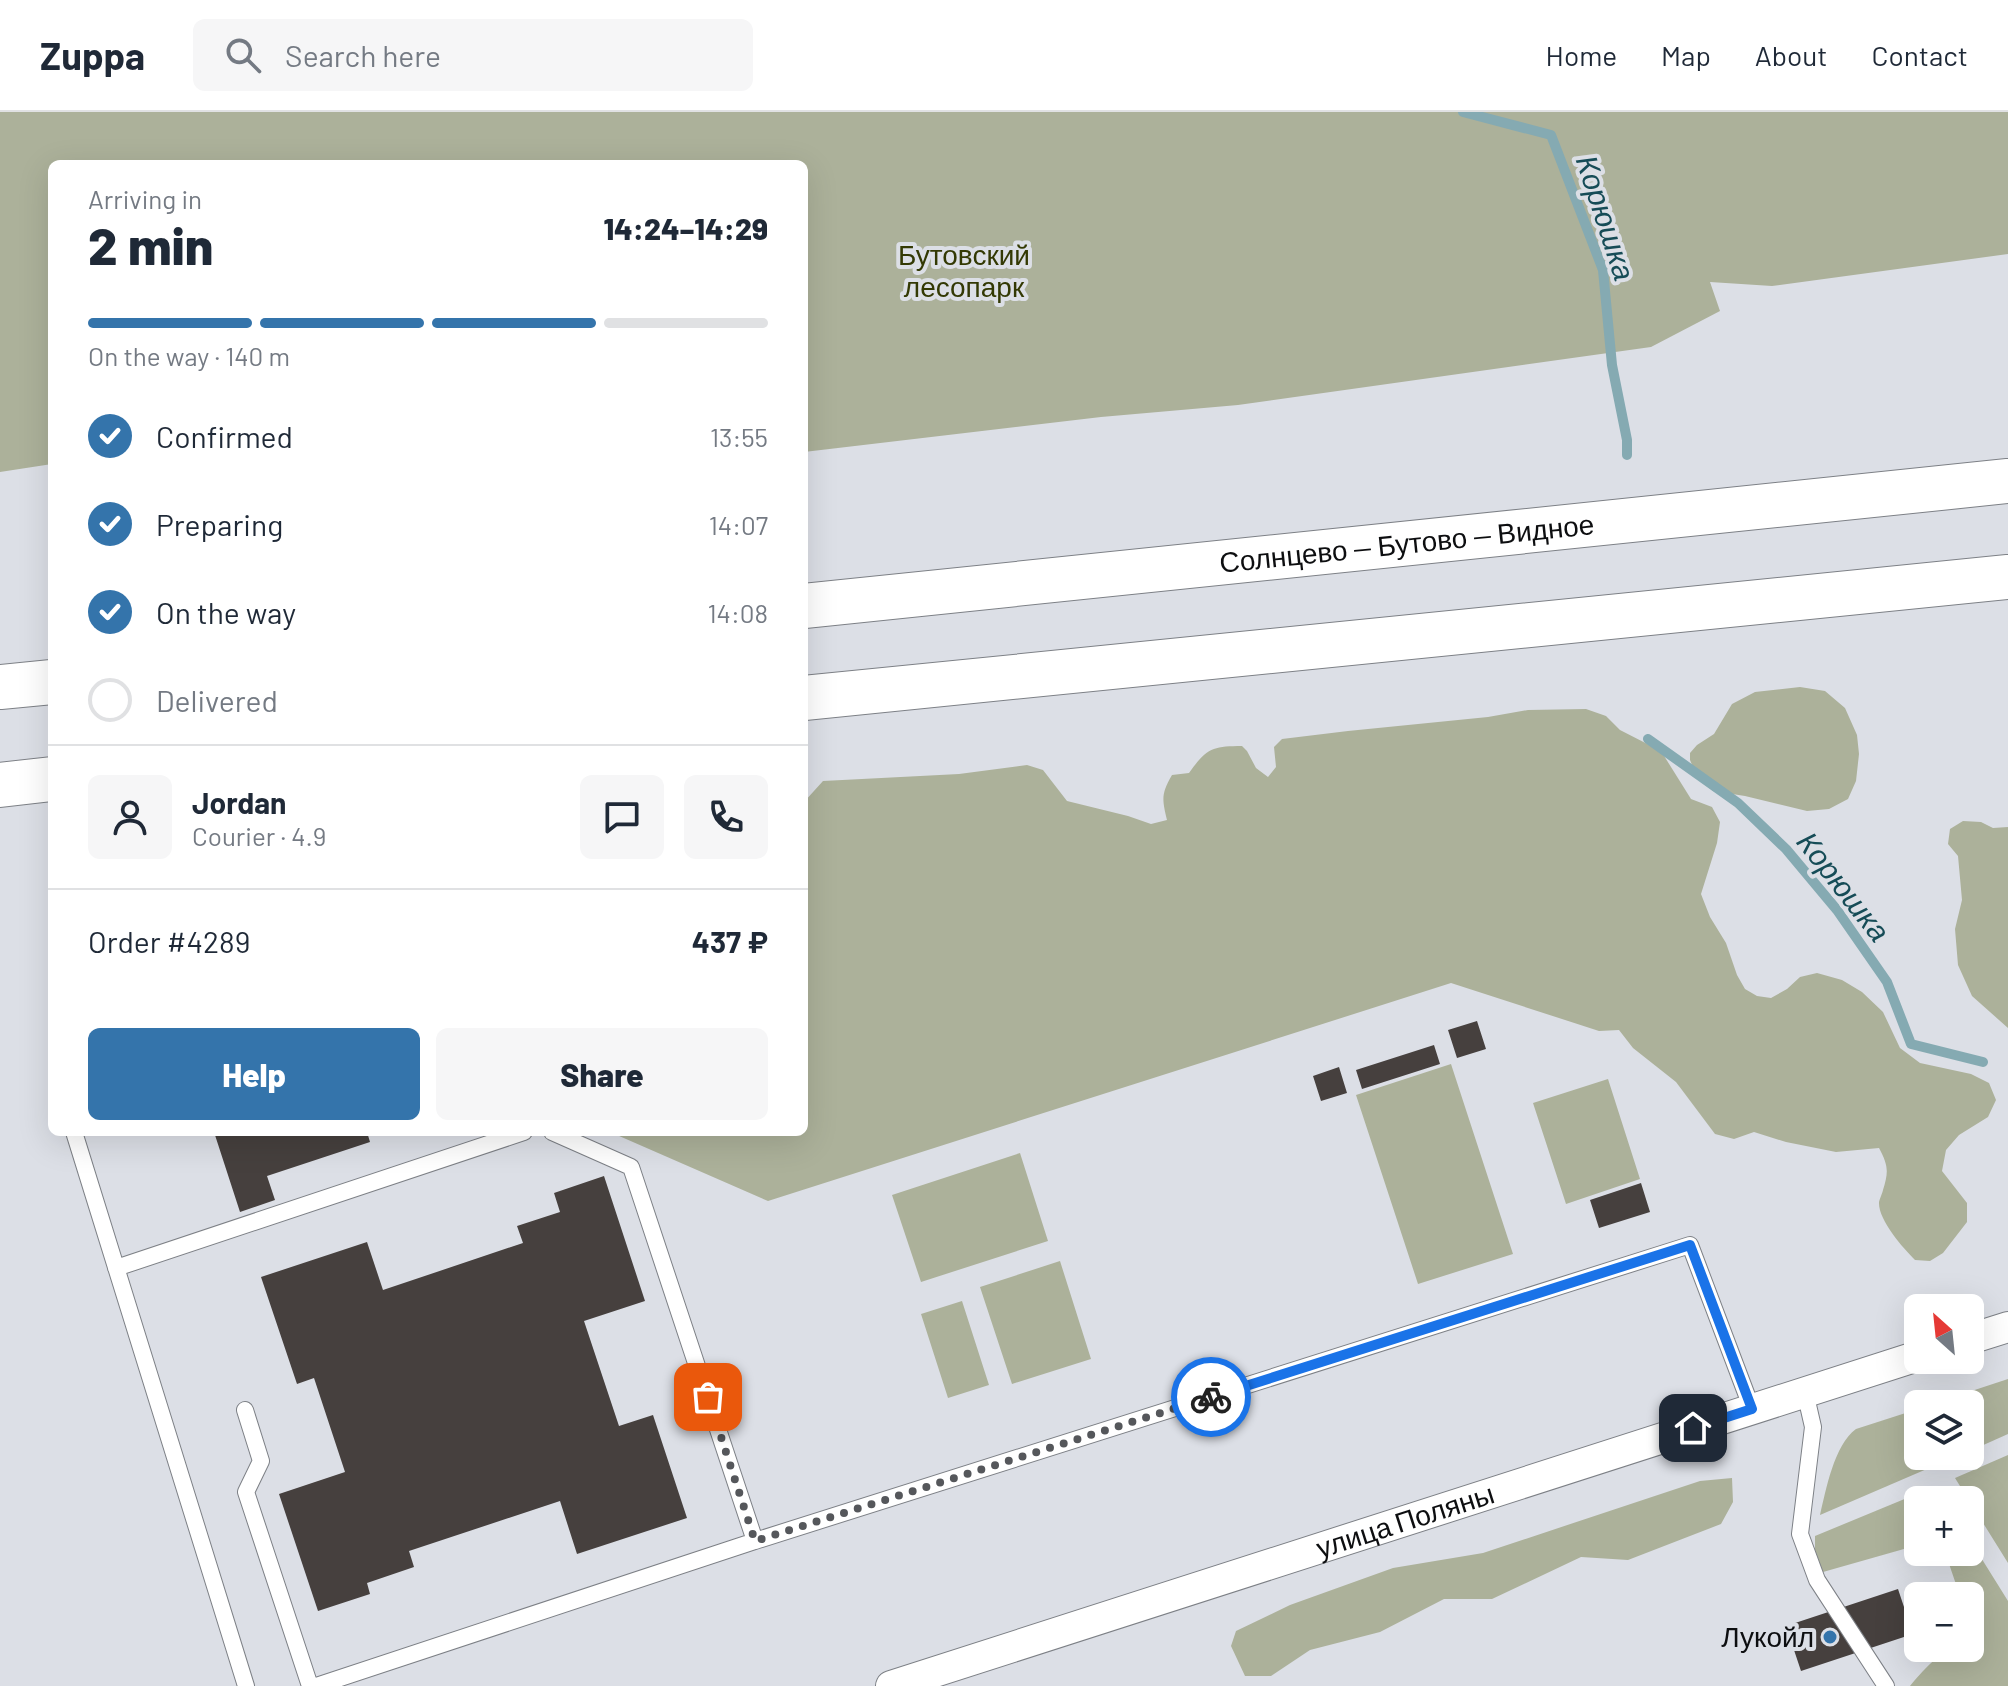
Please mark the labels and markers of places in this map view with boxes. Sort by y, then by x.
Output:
pin [674,1363,742,1431]
pin [1659,1394,1727,1462]
place label: Лукойл [1721,1619,1814,1653]
marker: Лукойл [1821,1628,1839,1646]

